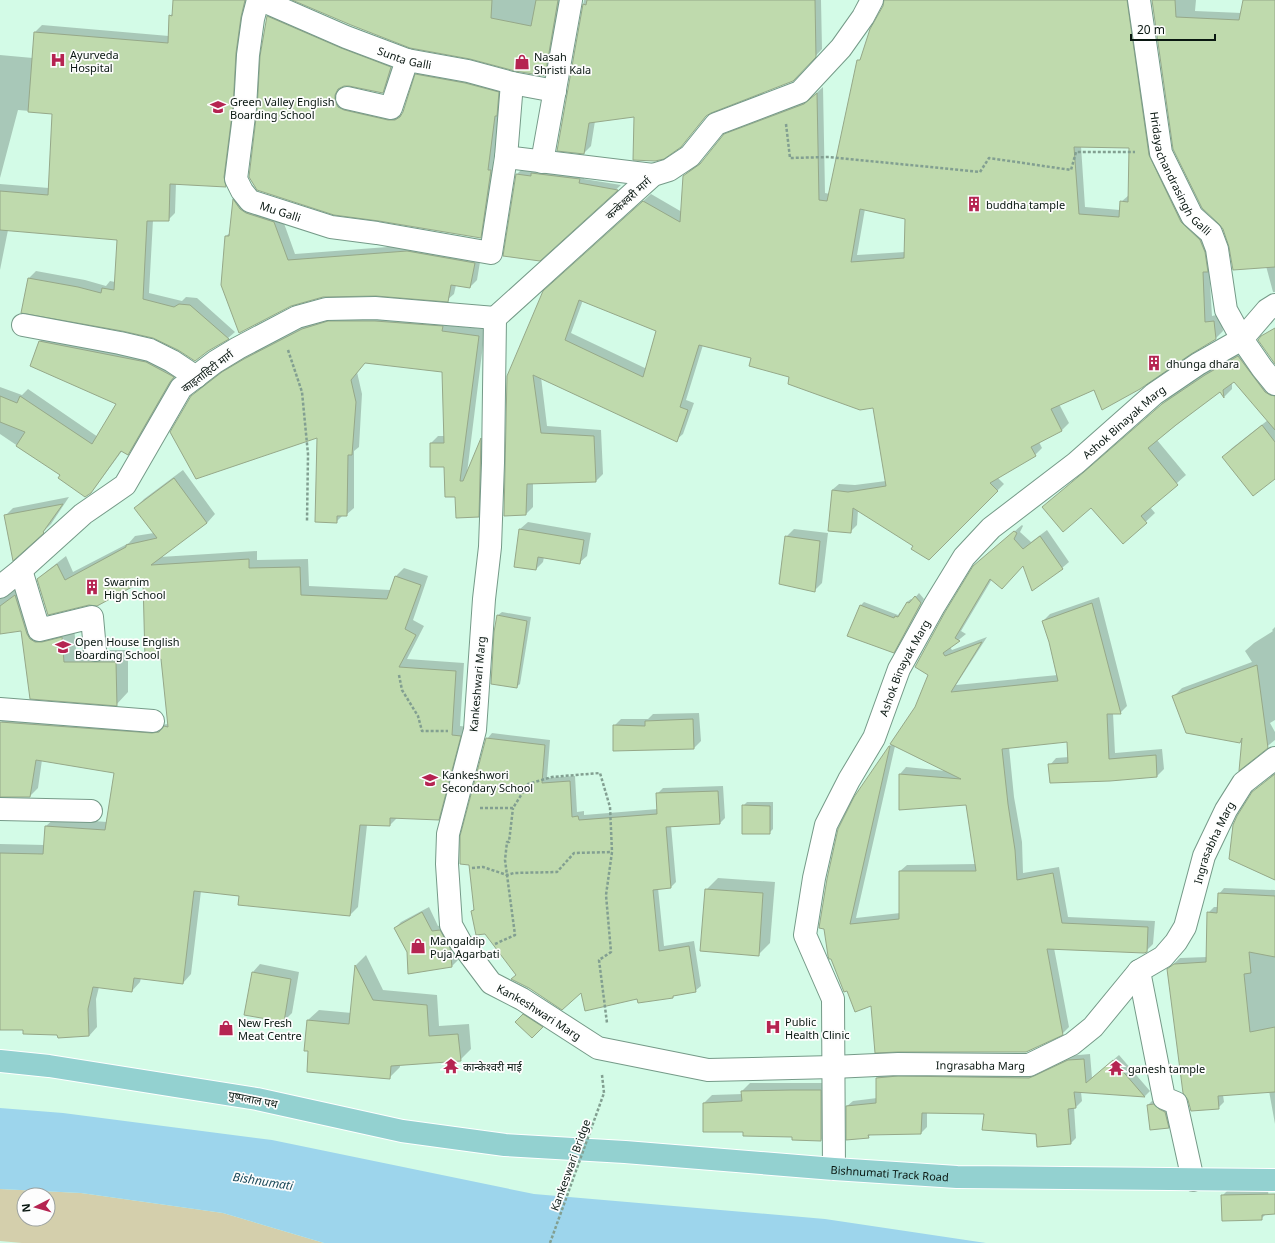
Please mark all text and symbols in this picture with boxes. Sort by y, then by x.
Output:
scale bar [1131,16,1215,42]
text: 20 m [1137,21,1165,38]
street label: Sunta Galli [376,42,433,72]
place label: Ayurveda Hospital [70,47,119,75]
place label: Nasah Shristi Kala [534,49,591,77]
hospital icon: Ayurveda Hospital [49,51,67,69]
shop icon: Nasah Shristi Kala [513,53,531,71]
place label: Green Valley English Boarding School [230,94,335,122]
school or university icon: Green Valley English Boarding School [209,98,227,116]
street label: Hridayachandrasingh Galli [1148,110,1215,238]
street label: कन्केश्वरी मार्ग [602,173,655,223]
building icon: buddha tample [965,195,983,213]
street label: Mu Galli [258,197,303,224]
place label: buddha tample [986,197,1065,212]
street label: काइताहिटी मार्ग [178,346,237,395]
building icon: dhunga dhara [1145,354,1163,372]
place label: dhunga dhara [1166,356,1239,371]
street label: Ashok Binayak Marg [1079,381,1168,462]
place label: Swarnim High School [104,574,166,602]
building icon: Swarnim High School [83,578,101,596]
street label: Ashok Binayak Marg [875,616,933,718]
place label: Open House English Boarding School [75,634,180,662]
street label: Kankeshwari Marg [465,635,489,733]
school or university icon: Open House English Boarding School [54,638,72,656]
place label: Kankeshwori Secondary School [442,767,533,795]
school or university icon: Kankeshwori Secondary School [421,771,439,789]
street label: Ingrasabha Marg [1189,798,1238,886]
place label: Mangaldip Puja Agarbati [430,933,500,961]
shop icon: Mangaldip Puja Agarbati [409,937,427,955]
street label: Kankeshwari Marg [495,980,584,1043]
place label: Public Health Clinic [785,1014,850,1042]
place label: New Fresh Meat Centre [238,1015,302,1043]
hospital icon: Public Health Clinic [764,1018,782,1036]
shop icon: New Fresh Meat Centre [217,1019,235,1037]
temple icon: कान्केश्वरी माई [442,1057,460,1075]
street label: Ingrasabha Marg [936,1057,1025,1072]
place label: कान्केश्वरी माई [463,1059,523,1074]
temple icon: ganesh tample [1107,1059,1125,1077]
place label: ganesh tample [1128,1061,1205,1076]
street label: पुष्पलाल पथ [227,1087,280,1111]
street label: Kankeswari Bridge [546,1117,594,1213]
street label: Bishnumati Track Road [830,1161,949,1184]
water label: Bishnumati [232,1168,295,1194]
north arrow [16,1187,56,1227]
text: N [18,1203,33,1213]

